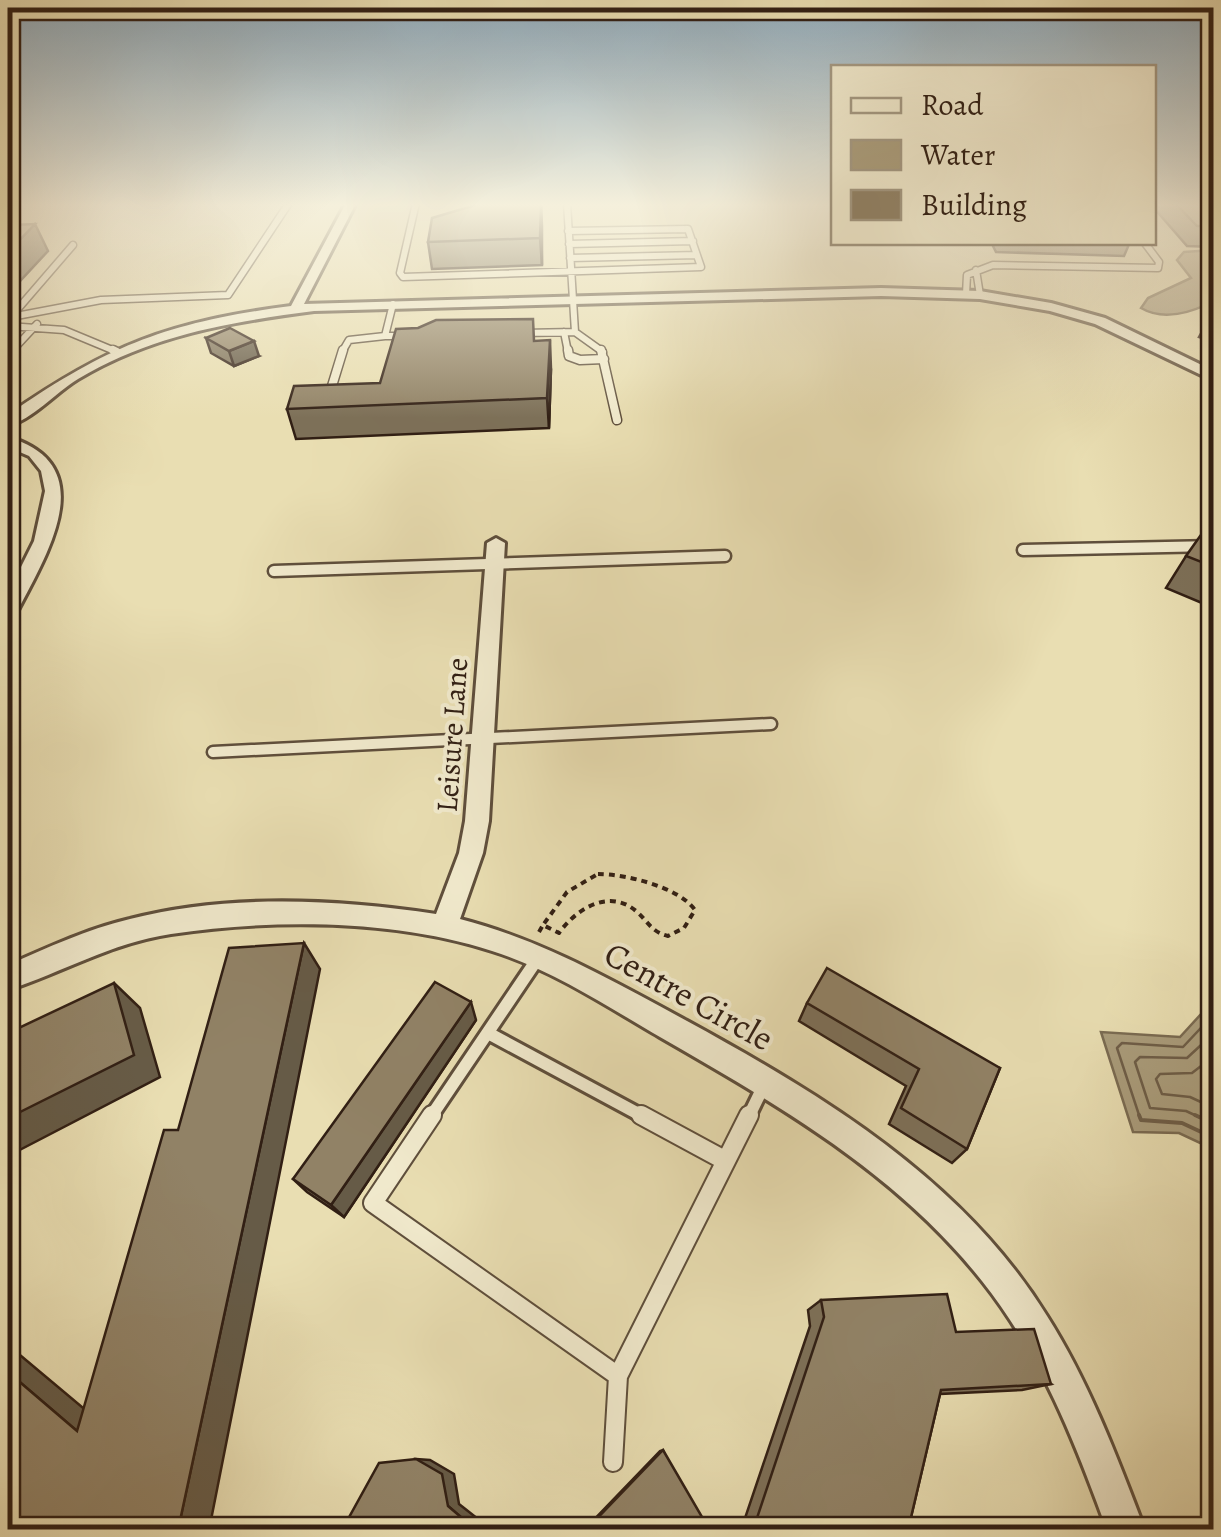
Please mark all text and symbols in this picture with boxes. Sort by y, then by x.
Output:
legend [831,65,1156,245]
text: Road [921,85,984,125]
text: Water [920,135,995,175]
text: Building [921,185,1027,225]
street label: Leisure Lane [427,656,477,814]
street label: Centre Circle [596,930,782,1062]

